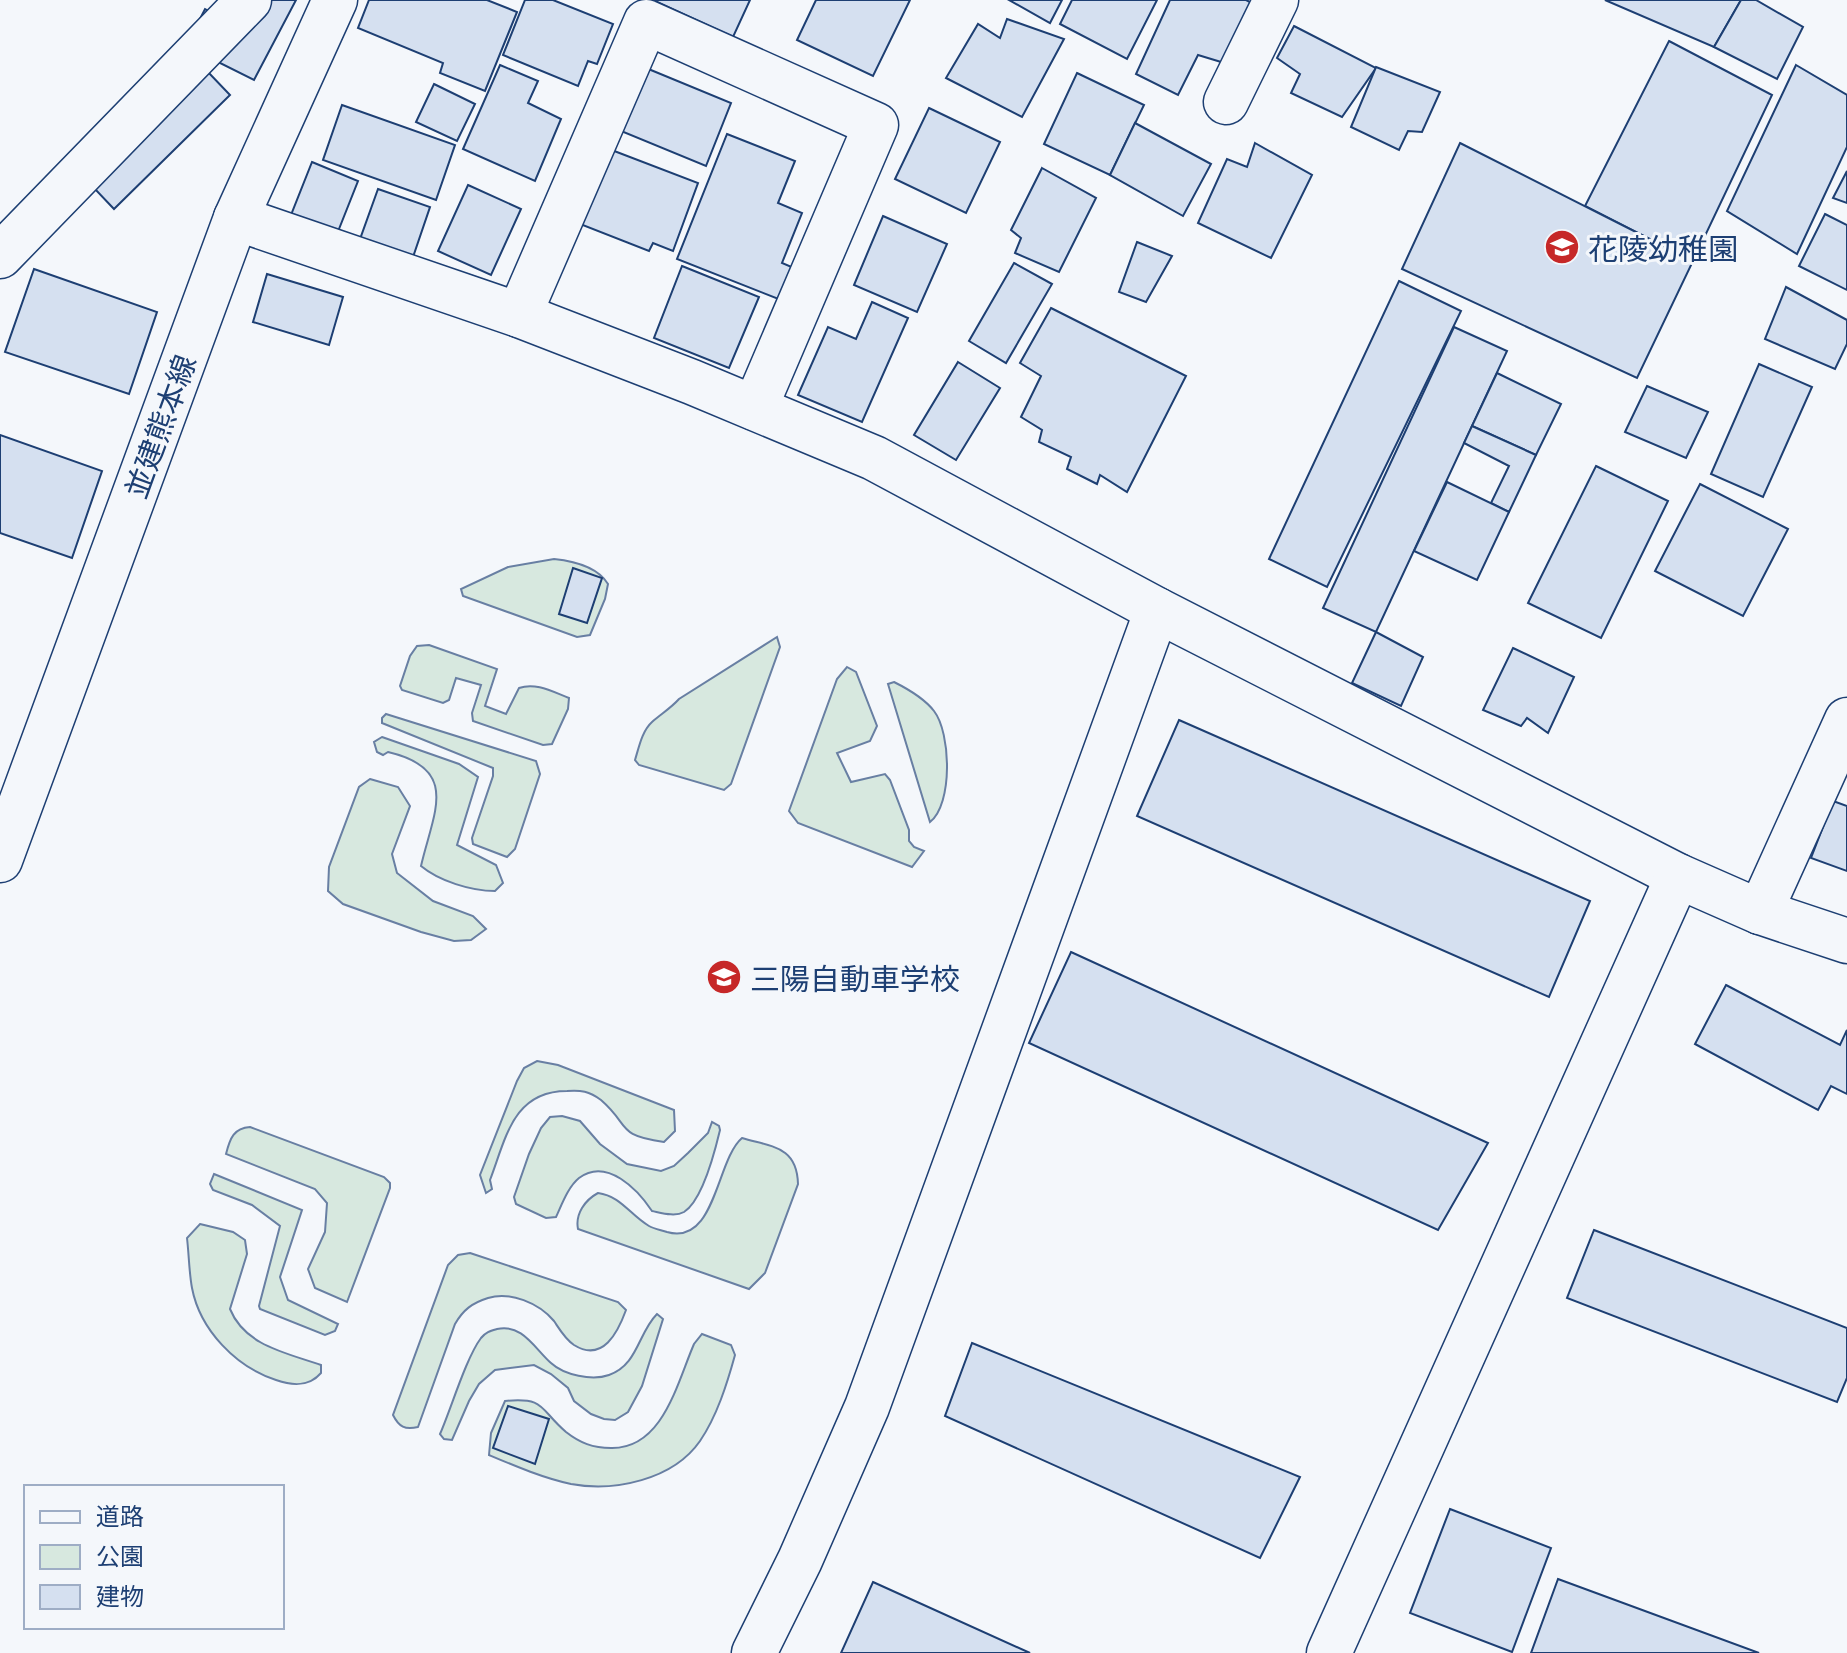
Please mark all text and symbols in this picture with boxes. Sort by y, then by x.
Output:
school or university icon: 花陵幼稚園 [1543,228,1581,266]
place label: 花陵幼稚園 [1588,229,1738,266]
street label: 並建熊本線 [116,349,202,503]
school or university icon: 三陽自動車学校 [705,958,743,996]
place label: 三陽自動車学校 [750,959,960,996]
legend [24,1485,284,1629]
text: 道路 [96,1501,144,1530]
text: 公園 [96,1541,144,1570]
text: 建物 [96,1581,144,1610]

